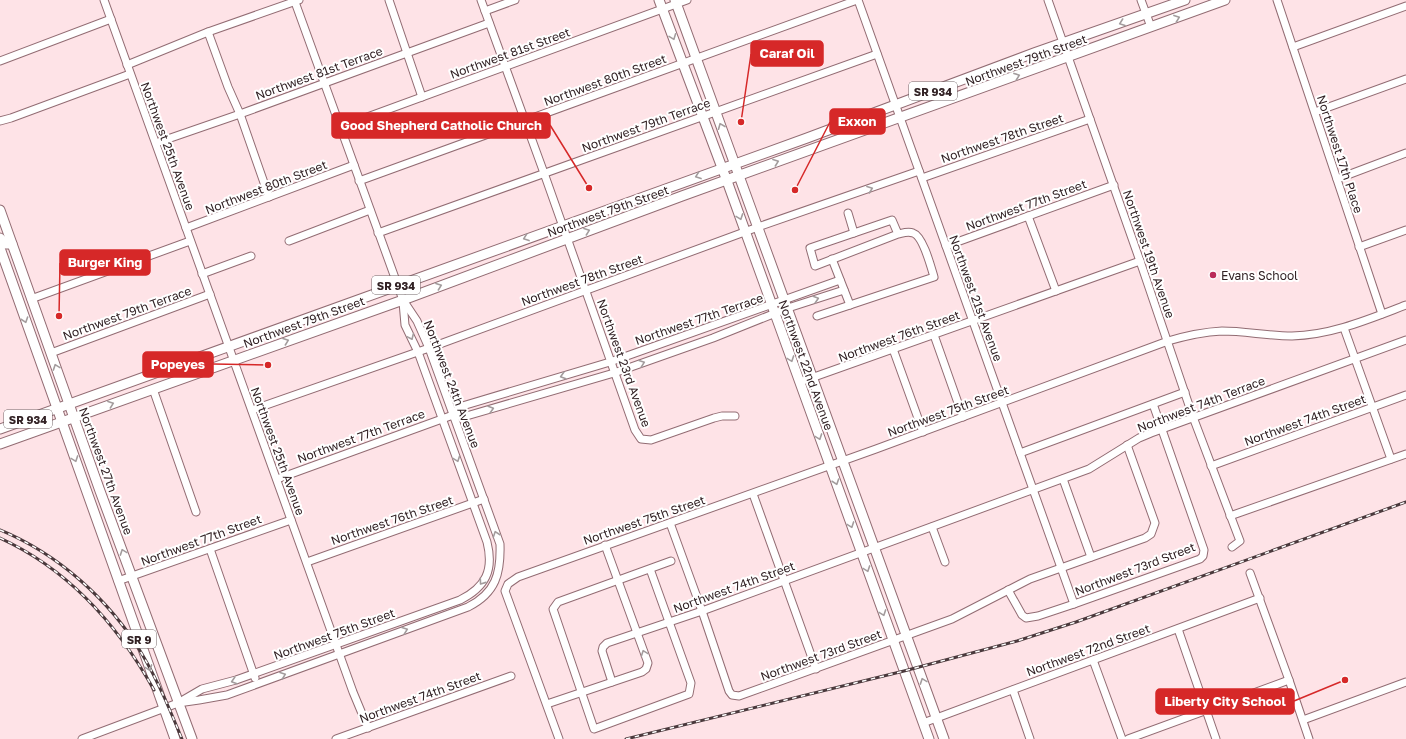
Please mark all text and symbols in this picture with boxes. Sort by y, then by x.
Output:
one-way arrow [1173,14,1180,22]
one-way arrow [1119,18,1126,26]
street label: Northwest 81st Street [448,24,572,82]
street label: Northwest 79th Street [963,31,1089,89]
one-way arrow [668,33,676,40]
callout: Caraf Oil [751,41,823,66]
street label: Northwest 81st Terrace [253,43,385,103]
text: Caraf Oil [759,45,815,61]
street label: Northwest 80th Street [542,51,669,109]
one-way arrow [1014,72,1021,80]
street label: Northwest 25th Avenue [138,80,198,212]
road number: SR 934 [909,82,957,100]
street label: Northwest 17th Place [1314,93,1366,215]
street label: Northwest 79th Terrace [580,95,712,155]
callout: Exxon [830,109,885,134]
street label: Northwest 78th Street [939,110,1065,166]
callout: Good Shepherd Catholic Church [332,113,550,138]
text: Exxon [838,113,876,129]
text: Good Shepherd Catholic Church [340,117,542,133]
one-way arrow [718,123,726,130]
street label: Northwest 80th Street [203,157,329,217]
one-way arrow [773,159,780,167]
one-way arrow [695,171,702,180]
street label: Northwest 77th Street [964,176,1089,234]
street label: Northwest 79th Street [545,182,671,240]
one-way arrow [866,186,873,194]
street label: Northwest 19th Avenue [1120,188,1178,320]
one-way arrow [735,214,743,221]
one-way arrow [584,228,591,236]
street label: Northwest 21st Avenue [946,233,1006,363]
one-way arrow [522,234,529,242]
callout: Burger King [60,250,150,275]
street label: Northwest 78th Street [519,251,645,309]
text: Burger King [68,254,142,270]
place label: Evans School [1221,268,1298,283]
marker: Evans School [1208,270,1218,280]
road number: SR 934 [372,276,420,294]
street label: Northwest 79th Terrace [61,283,193,343]
one-way arrow [436,283,443,291]
street label: Northwest 77th Terrace [633,290,765,348]
street label: Northwest 79th Street [241,293,367,351]
one-way arrow [812,295,819,304]
street label: Northwest 23rd Avenue [594,297,654,429]
street label: Northwest 22nd Avenue [775,298,837,432]
street label: Northwest 76th Street [836,307,962,365]
one-way arrow [21,316,29,323]
street label: Northwest 24th Avenue [421,318,483,450]
one-way arrow [406,333,414,341]
one-way arrow [283,337,290,346]
callout: Popeyes [143,352,213,377]
text: Popeyes [151,356,205,372]
one-way arrow [787,356,795,363]
one-way arrow [638,360,645,368]
one-way arrow [53,364,61,371]
one-way arrow [559,371,566,380]
street label: Northwest 74th Terrace [1135,373,1267,435]
street label: Northwest 75th Street [885,382,1011,440]
street label: Northwest 25th Avenue [248,385,308,517]
street label: Northwest 74th Street [1242,391,1368,449]
one-way arrow [108,401,115,409]
street label: Northwest 27th Avenue [76,405,136,537]
one-way arrow [487,405,494,414]
street label: Northwest 77th Terrace [295,406,427,466]
road number: SR 934 [4,410,52,428]
one-way arrow [815,433,823,440]
one-way arrow [70,455,78,462]
one-way arrow [452,455,461,462]
one-way arrow [831,478,840,485]
street label: Northwest 76th Street [329,492,455,548]
street label: Northwest 75th Street [581,492,707,548]
street label: Northwest 77th Street [139,511,264,569]
one-way arrow [847,522,855,529]
one-way arrow [492,530,501,537]
street label: Northwest 73rd Street [1073,539,1198,599]
one-way arrow [119,549,127,556]
street label: Northwest 74th Street [671,558,797,616]
one-way arrow [863,565,871,572]
one-way arrow [480,577,487,584]
street label: Northwest 75th Street [271,605,397,663]
one-way arrow [879,609,887,616]
street label: Northwest 72nd Street [1024,621,1152,679]
one-way arrow [401,626,408,635]
street label: Northwest 73rd Street [758,626,884,684]
road number: SR 9 [122,630,156,648]
one-way arrow [641,649,649,656]
one-way arrow [145,664,153,671]
street label: Northwest 74th Street [357,668,483,726]
one-way arrow [279,671,286,679]
one-way arrow [230,676,237,685]
one-way arrow [919,678,927,685]
callout: Liberty City School [1156,689,1294,714]
text: Liberty City School [1164,693,1286,709]

